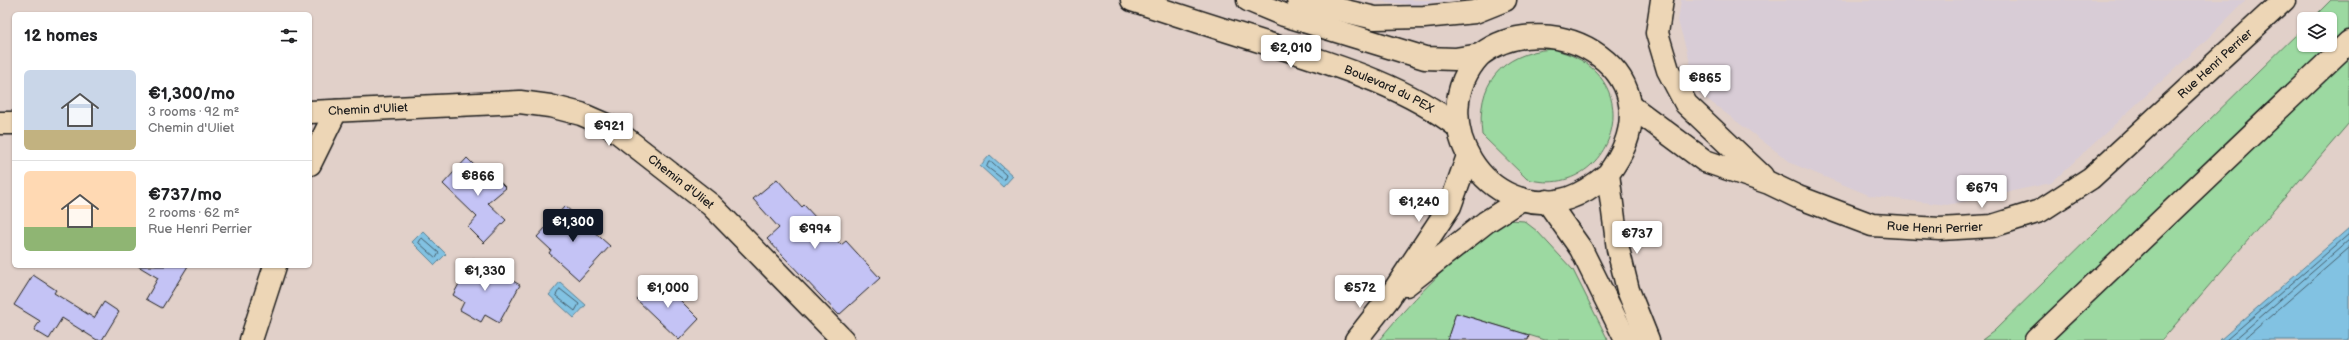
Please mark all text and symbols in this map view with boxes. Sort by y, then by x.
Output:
map controls [2297,12,2337,52]
button: layers [2297,12,2337,52]
icon: filters [278,25,300,47]
text: 12 homes [24,26,98,46]
street label: Rue Henri Perrier [2175,26,2256,102]
pin: €2,010 [1258,35,1324,69]
text: €2,010 [1270,40,1312,56]
street label: Boulevard du PEX [1342,62,1436,116]
pin: €865 [1681,65,1729,99]
text: €865 [1689,70,1722,86]
text: €1,300/mo [148,84,235,104]
icon: home [56,86,104,134]
street label: Chemin d'Uliet [328,100,408,119]
text: 3 rooms · 92 m² [148,104,239,120]
pin: €921 [585,113,633,147]
text: €921 [594,118,624,134]
text: Chemin d'Uliet [148,120,234,136]
street label: Chemin d'Uliet [645,152,718,212]
pin: €866 [454,163,502,197]
text: €866 [461,168,495,184]
pin: €679 [1958,175,2006,209]
text: €679 [1966,180,1998,196]
text: €737/mo [148,185,222,205]
icon: home [56,187,104,235]
pin: €1,240 [1386,189,1452,223]
text: €1,240 [1398,194,1440,210]
text: 2 rooms · 62 m² [148,205,240,221]
pin: €1,300 [540,209,606,243]
text: €1,300 [552,214,594,230]
pin: €994 [791,216,839,250]
street label: Rue Henri Perrier [1886,219,1984,237]
text: Rue Henri Perrier [148,221,252,237]
text: €994 [799,221,831,237]
pin: €737 [1613,221,1661,255]
text: €737 [1621,226,1653,242]
pin: €1,330 [452,258,518,292]
text: €1,330 [464,263,506,279]
pin: €1,000 [635,275,701,309]
pin: €572 [1336,275,1384,309]
text: €1,000 [647,280,689,296]
text: €572 [1344,280,1376,296]

